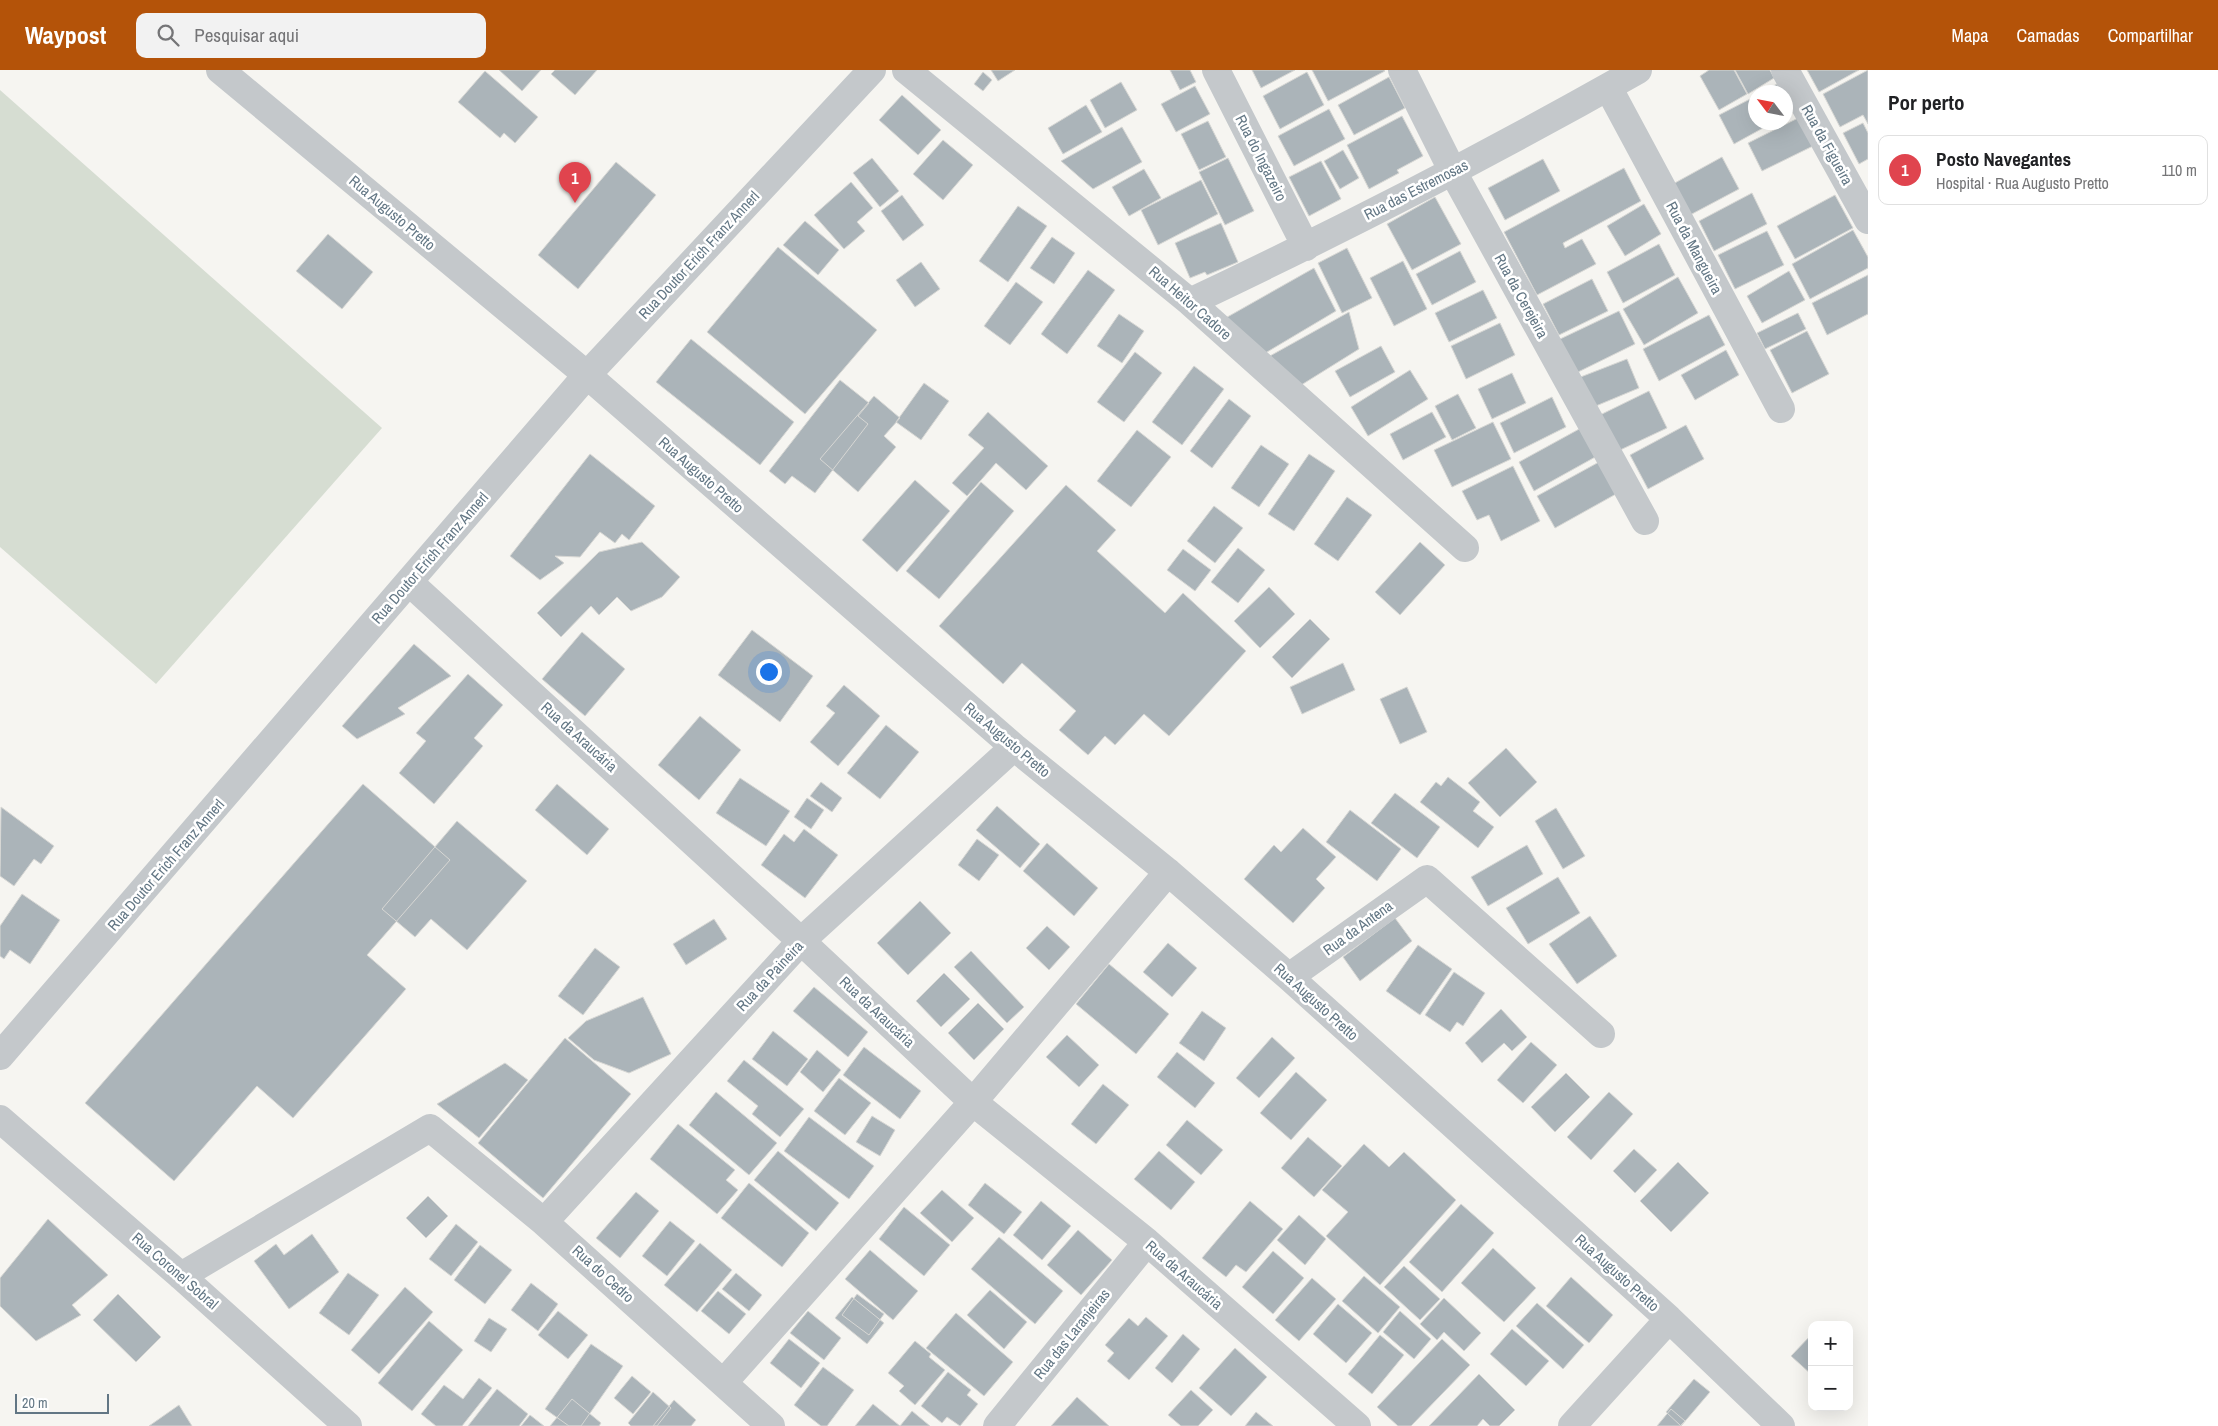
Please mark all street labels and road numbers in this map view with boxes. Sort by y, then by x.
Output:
street label: Rua da Figueira [1797,101,1858,189]
street label: Rua do Ingazeiro [1231,111,1292,205]
street label: Rua das Estremosas [1360,154,1471,225]
street label: Rua Augusto Pretto [345,170,440,255]
street label: Rua Doutor Erich Franz Annerl [634,186,764,323]
street label: Rua da Mangueira [1661,198,1728,298]
street label: Rua da Cerejeira [1490,250,1553,342]
street label: Rua Heitor Cadore [1144,261,1236,345]
street label: Rua Augusto Pretto [654,432,749,518]
street label: Rua Doutor Erich Franz Annerl [367,487,493,628]
street label: Rua da Araucária [537,697,622,777]
street label: Rua Augusto Pretto [960,697,1055,782]
street label: Rua Doutor Erich Franz Annerl [103,794,229,935]
street label: Rua da Antena [1319,895,1397,960]
street label: Rua da Paineira [731,936,808,1016]
street label: Rua Augusto Pretto [1270,958,1363,1045]
street label: Rua da Araucária [835,971,920,1052]
street label: Rua Coronel Sobral [128,1227,223,1314]
street label: Rua Augusto Pretto [1571,1229,1664,1316]
street label: Rua da Araucária [1141,1235,1227,1314]
street label: Rua do Cedro [568,1240,639,1307]
street label: Rua das Laranjeiras [1029,1284,1115,1383]

